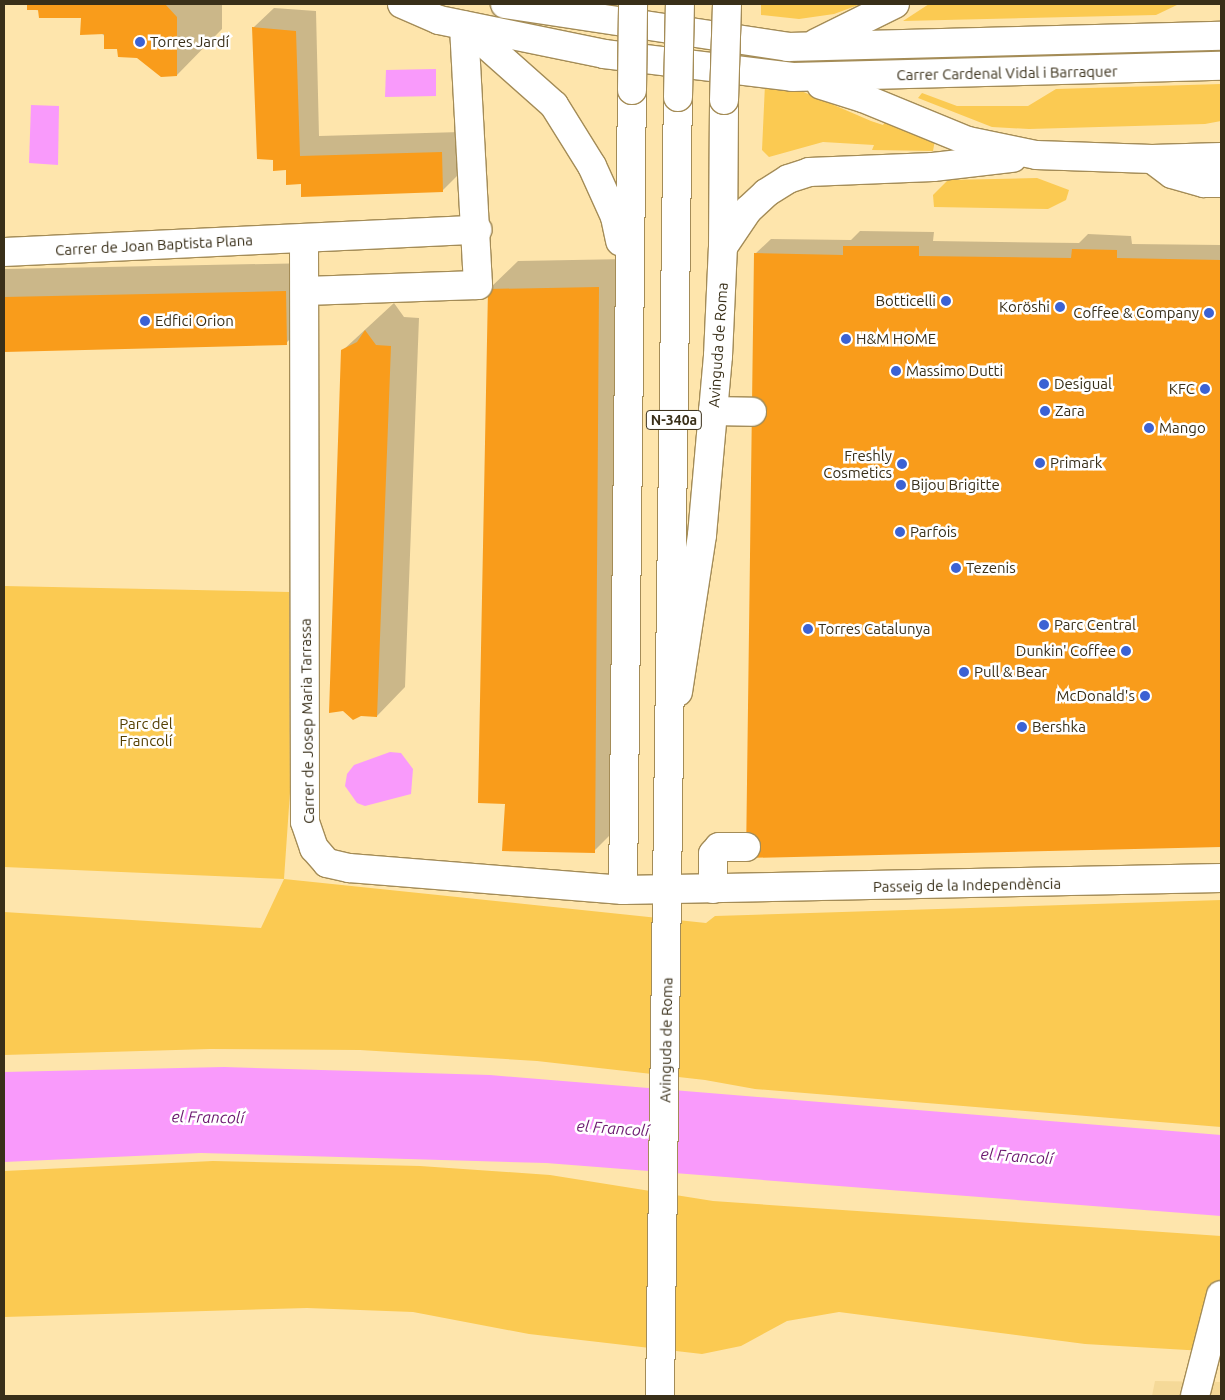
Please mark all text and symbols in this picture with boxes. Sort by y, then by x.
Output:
place label: Torres Jardí [150,33,229,51]
marker: Torres Jardí [134,36,146,48]
street label: Carrer Cardenal Vidal i Barraquer [896,62,1118,84]
street label: Carrer de Joan Baptista Plana [55,231,253,259]
street label: Avinguda de Roma [705,282,731,408]
place label: Botticelli [876,292,936,310]
marker: Botticelli [940,295,952,307]
place label: Koröshi [999,298,1050,316]
marker: Koröshi [1054,301,1066,313]
place label: Coffee & Company [1073,304,1199,322]
marker: Coffee & Company [1203,307,1215,319]
place label: Edfici Orion [155,312,234,330]
marker: Edfici Orion [139,315,151,327]
place label: H&M HOME [856,330,936,348]
marker: H&M HOME [840,333,852,345]
place label: Massimo Dutti [906,362,1003,380]
marker: Massimo Dutti [890,365,902,377]
place label: Desigual [1054,375,1112,393]
marker: Desigual [1038,378,1050,390]
place label: KFC [1169,380,1195,398]
marker: KFC [1199,383,1211,395]
place label: Zara [1055,402,1085,420]
marker: Zara [1039,405,1051,417]
road number: N-340a [645,408,703,432]
place label: Mango [1159,419,1206,437]
marker: Mango [1143,422,1155,434]
place label: Freshly Cosmetics [823,446,892,481]
place label: Primark [1050,454,1102,472]
marker: Primark [1034,457,1046,469]
marker: Freshly Cosmetics [896,458,908,470]
place label: Bijou Brigitte [911,476,1000,494]
marker: Bijou Brigitte [895,479,907,491]
place label: Parfois [910,523,957,541]
marker: Parfois [894,526,906,538]
place label: Tezenis [966,559,1016,577]
marker: Tezenis [950,562,962,574]
place label: Parc Central [1054,616,1136,634]
street label: Carrer de Josep Maria Tarrassa [296,618,318,824]
marker: Parc Central [1038,619,1050,631]
place label: Torres Catalunya [818,620,930,638]
marker: Torres Catalunya [802,623,814,635]
place label: Dunkin' Coffee [1016,642,1116,660]
marker: Dunkin' Coffee [1120,645,1132,657]
place label: Pull & Bear [974,663,1047,681]
marker: Pull & Bear [958,666,970,678]
place label: McDonald's [1057,687,1135,705]
marker: McDonald's [1139,690,1151,702]
park label: Parc del Francolí [119,714,173,749]
place label: Bershka [1032,718,1086,736]
marker: Bershka [1016,721,1028,733]
street label: Passeig de la Independència [873,874,1061,896]
street label: Avinguda de Roma [656,977,676,1103]
water label: el Francolí [172,1107,244,1127]
water label: el Francolí [576,1116,650,1140]
water label: el Francolí [980,1144,1054,1168]

